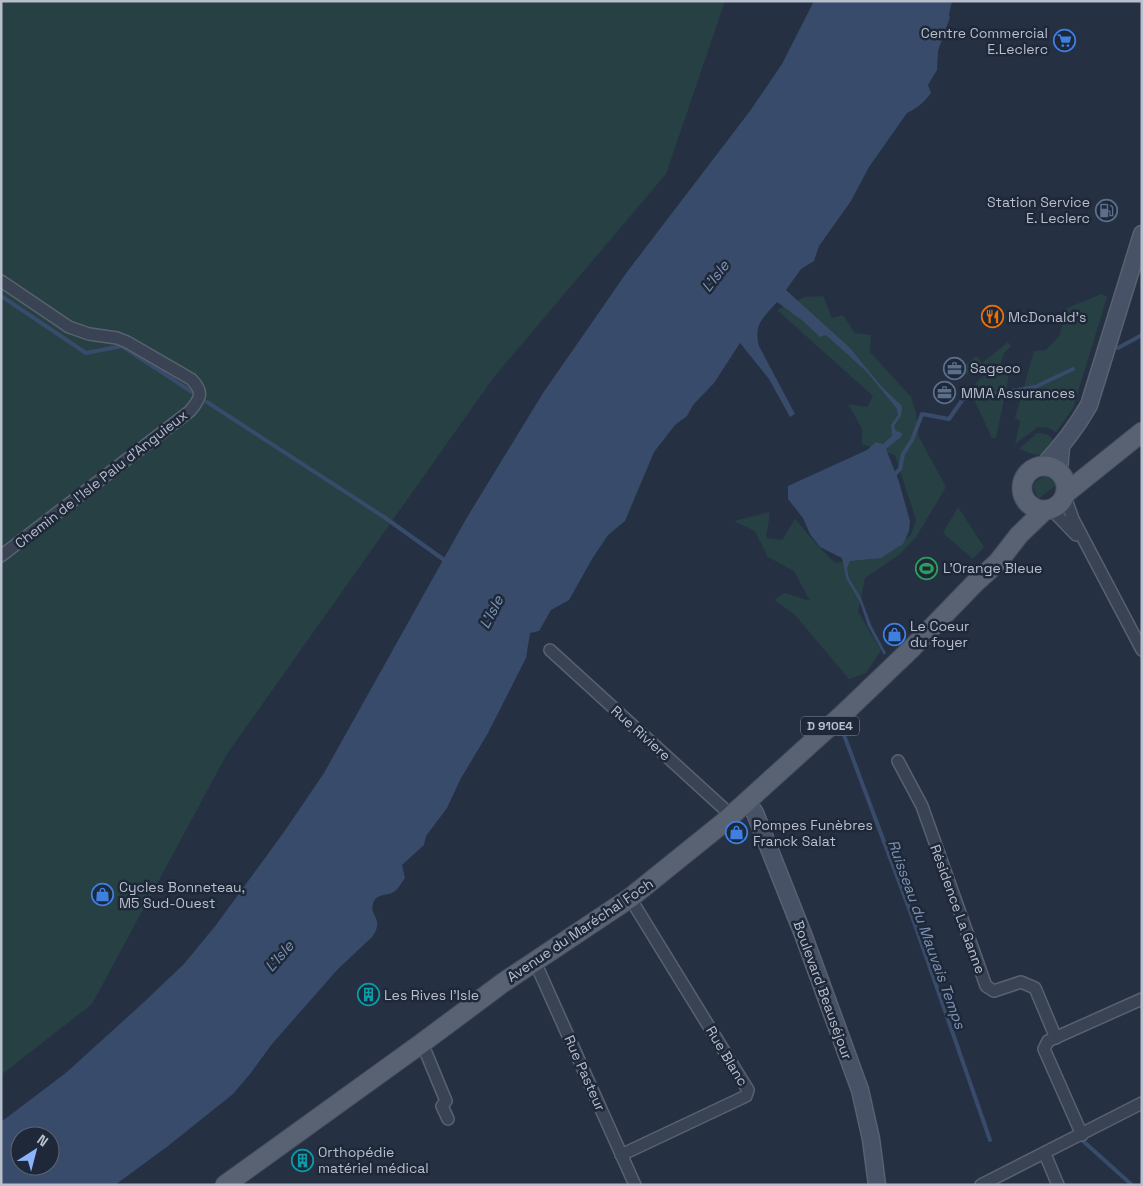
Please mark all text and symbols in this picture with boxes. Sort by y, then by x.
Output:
place label: Centre Commercial E.Leclerc [921,24,1048,58]
supermarket icon: Centre Commercial E.Leclerc [1052,29,1076,53]
place label: Station Service E. Leclerc [987,193,1090,227]
fuel station icon: Station Service E. Leclerc [1094,198,1118,222]
water label: L'Isle [697,256,734,295]
restaurant icon: McDonald's [980,305,1004,329]
place label: McDonald's [1008,308,1086,326]
office icon: Sageco [942,356,966,380]
place label: Sageco [970,359,1021,377]
office icon: MMA Assurances [933,381,957,405]
place label: MMA Assurances [961,384,1075,402]
street label: Chemin de l'Isle Palu d’Anguieux [11,406,191,552]
sports icon: L'Orange Bleue [915,556,939,580]
place label: L'Orange Bleue [943,559,1042,577]
water label: L'Isle [475,591,508,632]
place label: Le Coeur du foyer [910,617,969,651]
shop icon: Le Coeur du foyer [882,622,906,646]
street label: Rue Riviere [607,702,675,764]
road number: D 910E4 [801,716,859,736]
place label: Pompes Funèbres Franck Salat [753,816,873,850]
shop icon: Pompes Funèbres Franck Salat [725,821,749,845]
water label: Ruisseau du Mauvais Temps [884,837,970,1032]
street label: Résidence La Ganne [926,842,990,976]
street label: Avenue du Maréchal Foch [503,874,657,986]
place label: Cycles Bonneteau, M5 Sud-Ouest [119,878,245,912]
shop icon: Cycles Bonneteau, M5 Sud-Ouest [91,883,115,907]
street label: Boulevard Beauséjour [789,918,857,1062]
water label: L'Isle [261,936,298,975]
building icon: Les Rives l'Isle [356,983,380,1007]
place label: Les Rives l'Isle [384,986,479,1004]
street label: Rue Blanc [702,1023,752,1089]
street label: Rue Pasteur [560,1032,610,1114]
north arrow [10,1126,60,1176]
text: N [34,1130,52,1151]
place label: Orthopédie matériel médical [318,1143,429,1177]
building icon: Orthopédie matériel médical [290,1148,314,1172]

